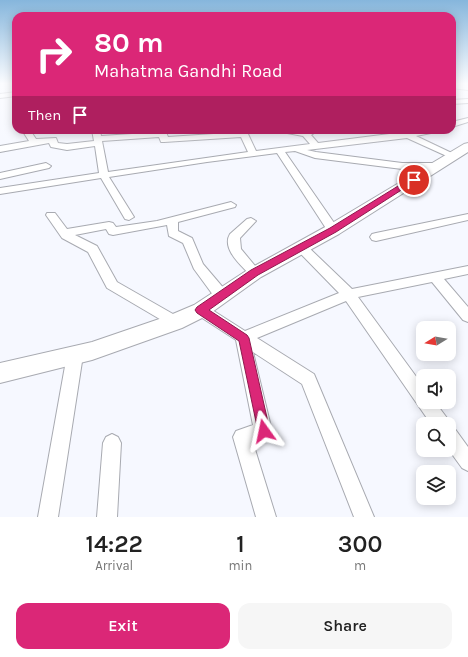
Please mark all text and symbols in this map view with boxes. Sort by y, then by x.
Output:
text: 80 m [94,26,163,59]
icon: right [28,28,80,80]
text: Mahatma Gandhi Road [94,60,283,82]
icon: arrive [69,104,91,126]
text: Then [28,106,61,124]
pin [397,163,431,197]
icon: arrive [403,169,425,191]
north arrow [416,321,456,361]
map controls [416,321,456,505]
button: sound [416,369,456,409]
position arrow [243,410,285,452]
button: search [416,417,456,457]
button: layers [416,465,456,505]
text: 14:22 [86,530,143,558]
text: 1 [236,530,245,558]
text: 300 [338,530,382,558]
text: Arrival [95,558,133,573]
text: min [228,558,252,573]
text: m [354,558,366,573]
button: Exit [16,603,230,649]
button: Share [238,603,452,649]

